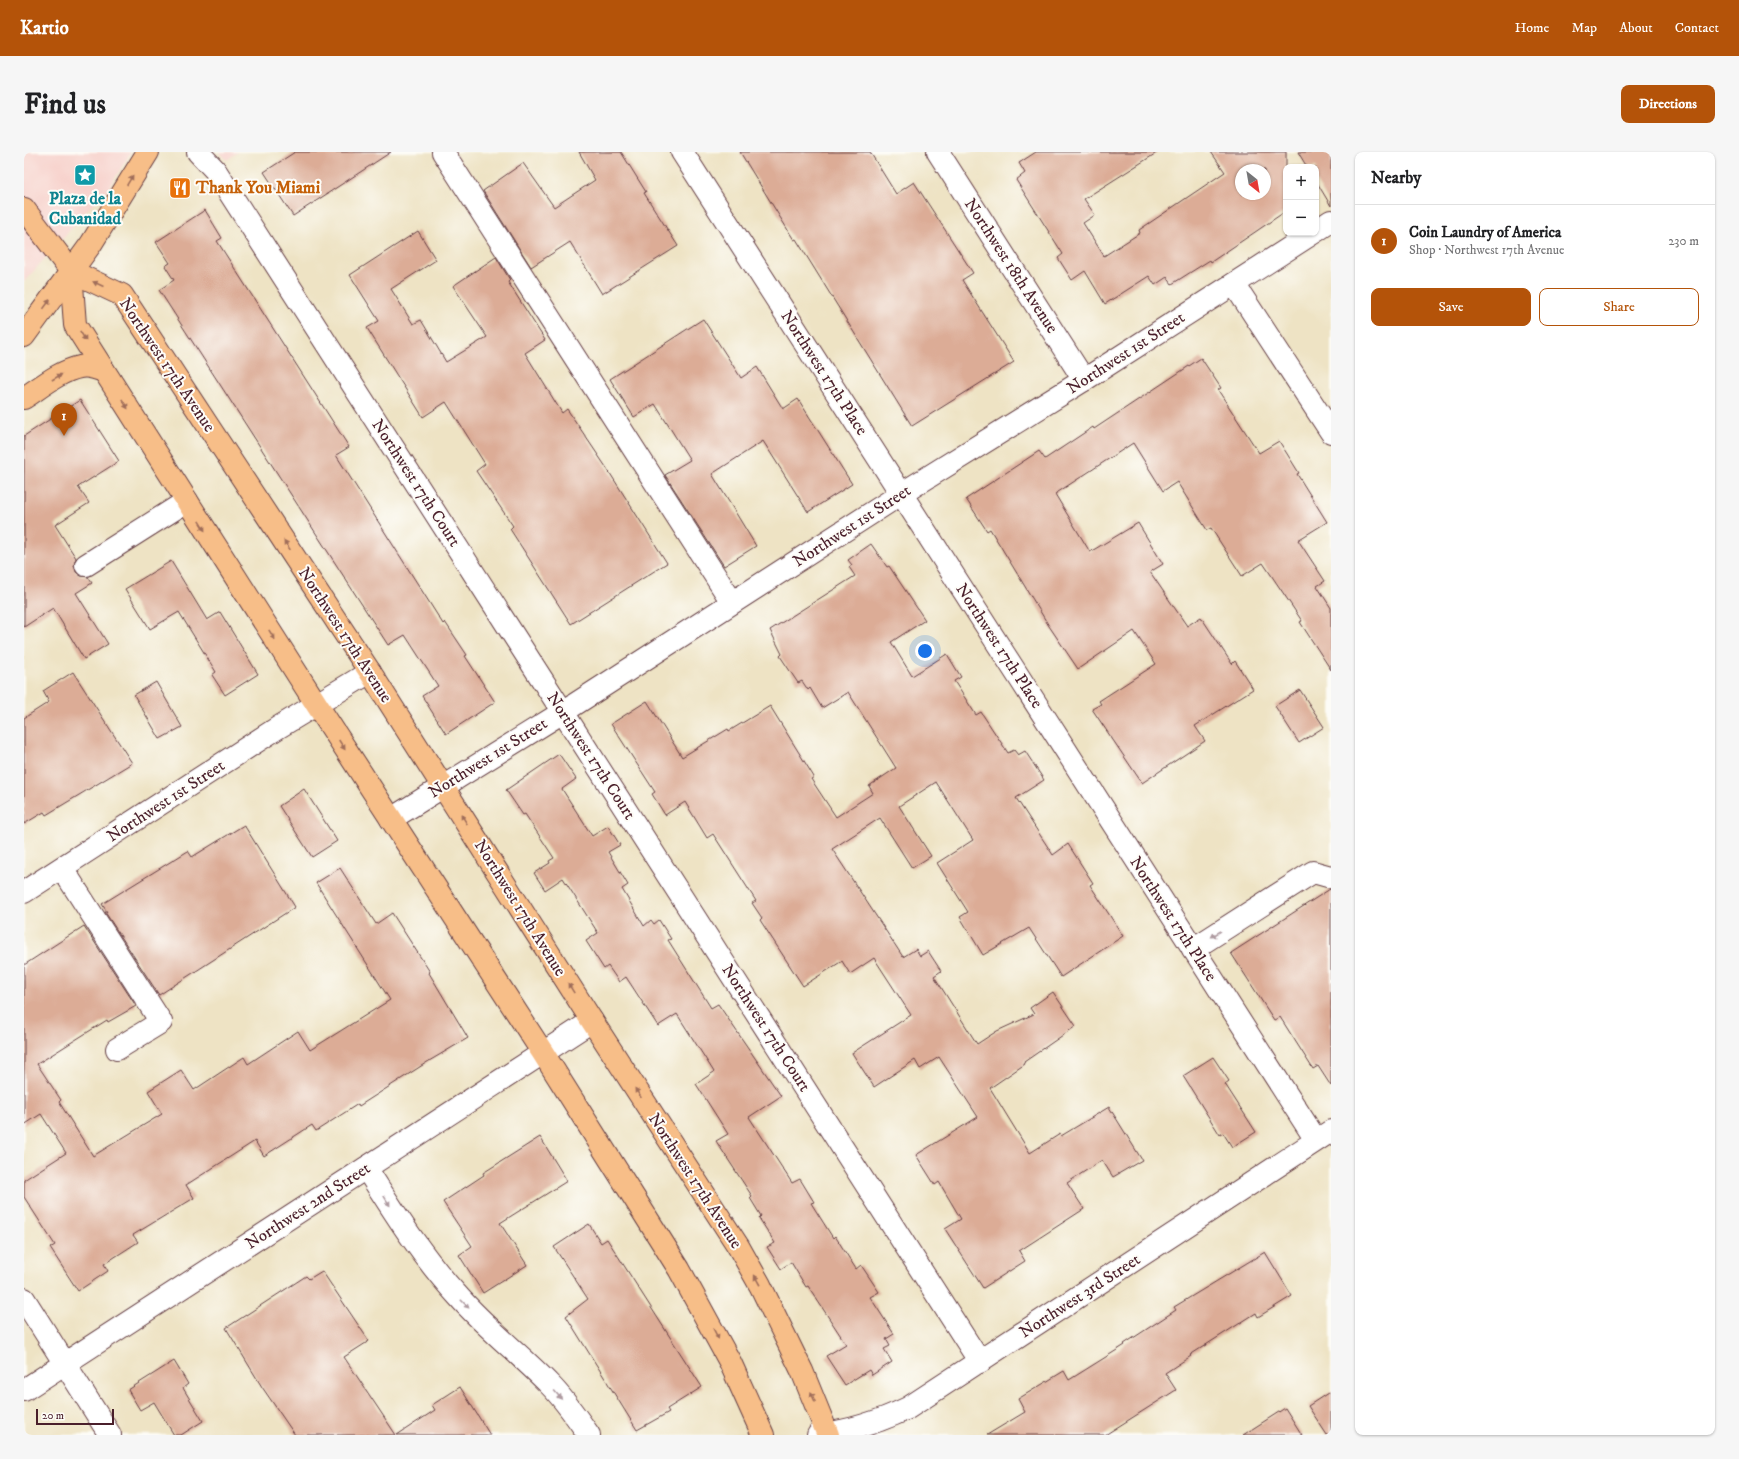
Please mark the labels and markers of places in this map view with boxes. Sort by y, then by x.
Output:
place icon: Plaza de la Cubanidad [72,162,98,188]
restaurant icon: Thank You Miami [167,175,193,201]
place label: Thank You Miami [195,177,321,199]
place label: Plaza de la Cubanidad [49,188,122,230]
pin: 1 [51,403,77,436]

